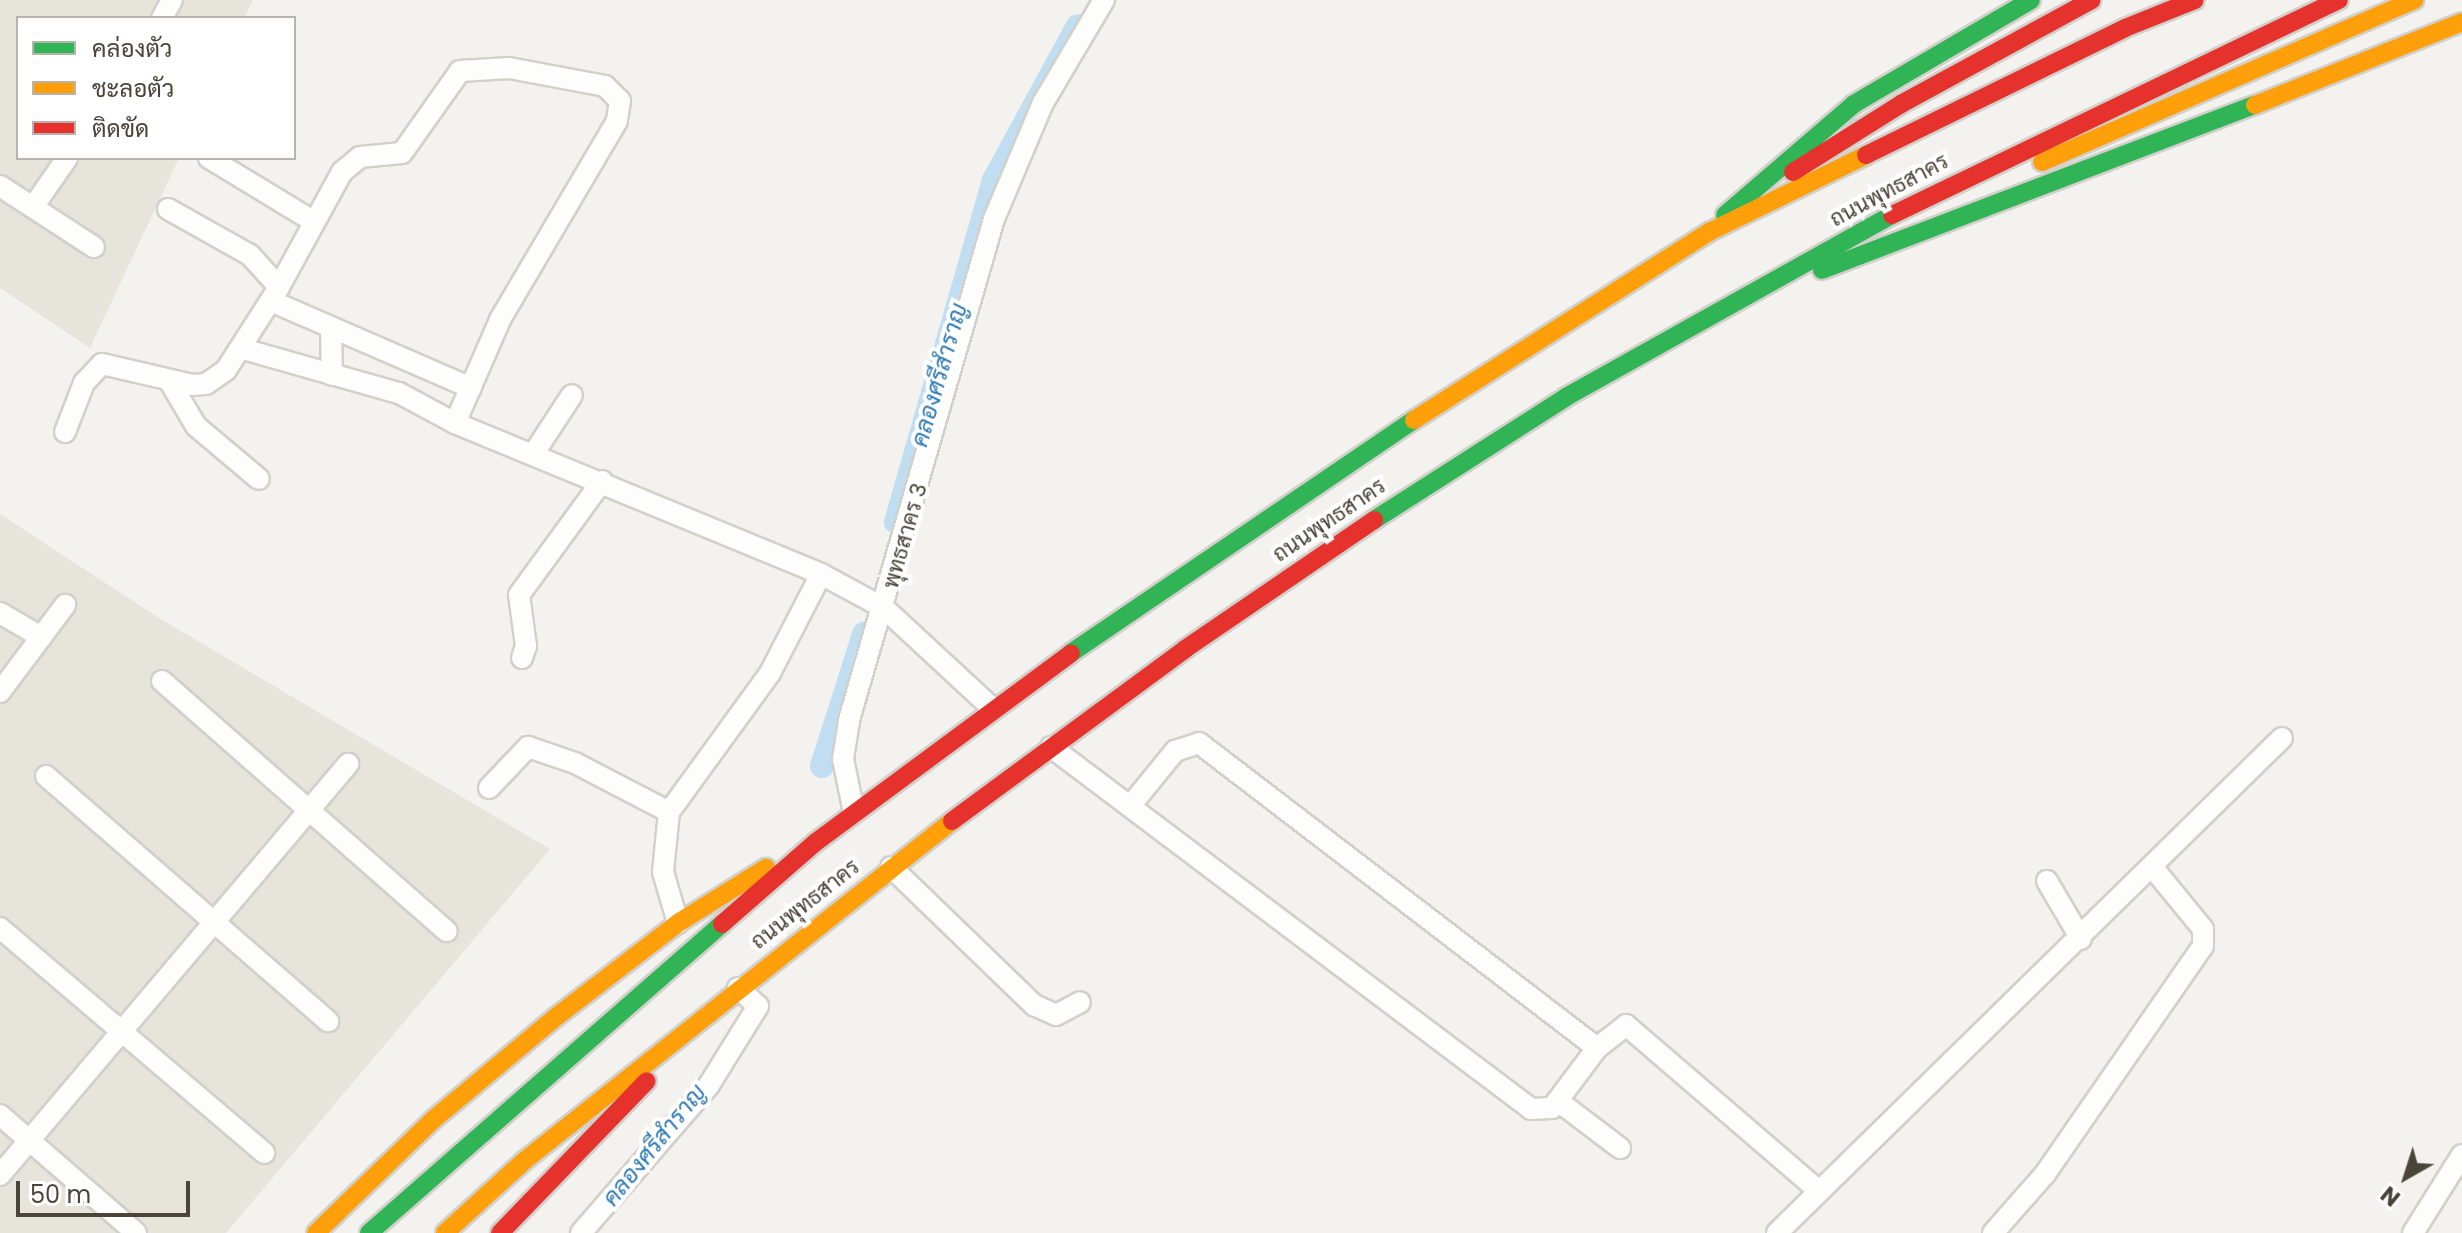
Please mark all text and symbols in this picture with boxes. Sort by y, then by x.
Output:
legend [16,16,296,160]
text: คล่องตัว [92,32,172,65]
text: ชะลอตัว [92,72,174,105]
text: ติดขัด [92,112,149,145]
street label: ถนนพุทธสาคร [1825,148,1953,232]
water label: คลองศรีสำราญ [905,300,973,450]
street label: ถนนพุทธสาคร [1268,473,1390,567]
street label: พุทธสาคร 3 [877,480,933,592]
street label: ถนนพุทธสาคร [746,853,864,955]
water label: คลองศรีสำราญ [596,1078,712,1212]
north arrow [2366,1137,2446,1217]
scale bar [20,1165,194,1215]
text: 50 m [30,1178,91,1211]
text: N [2374,1179,2407,1213]

